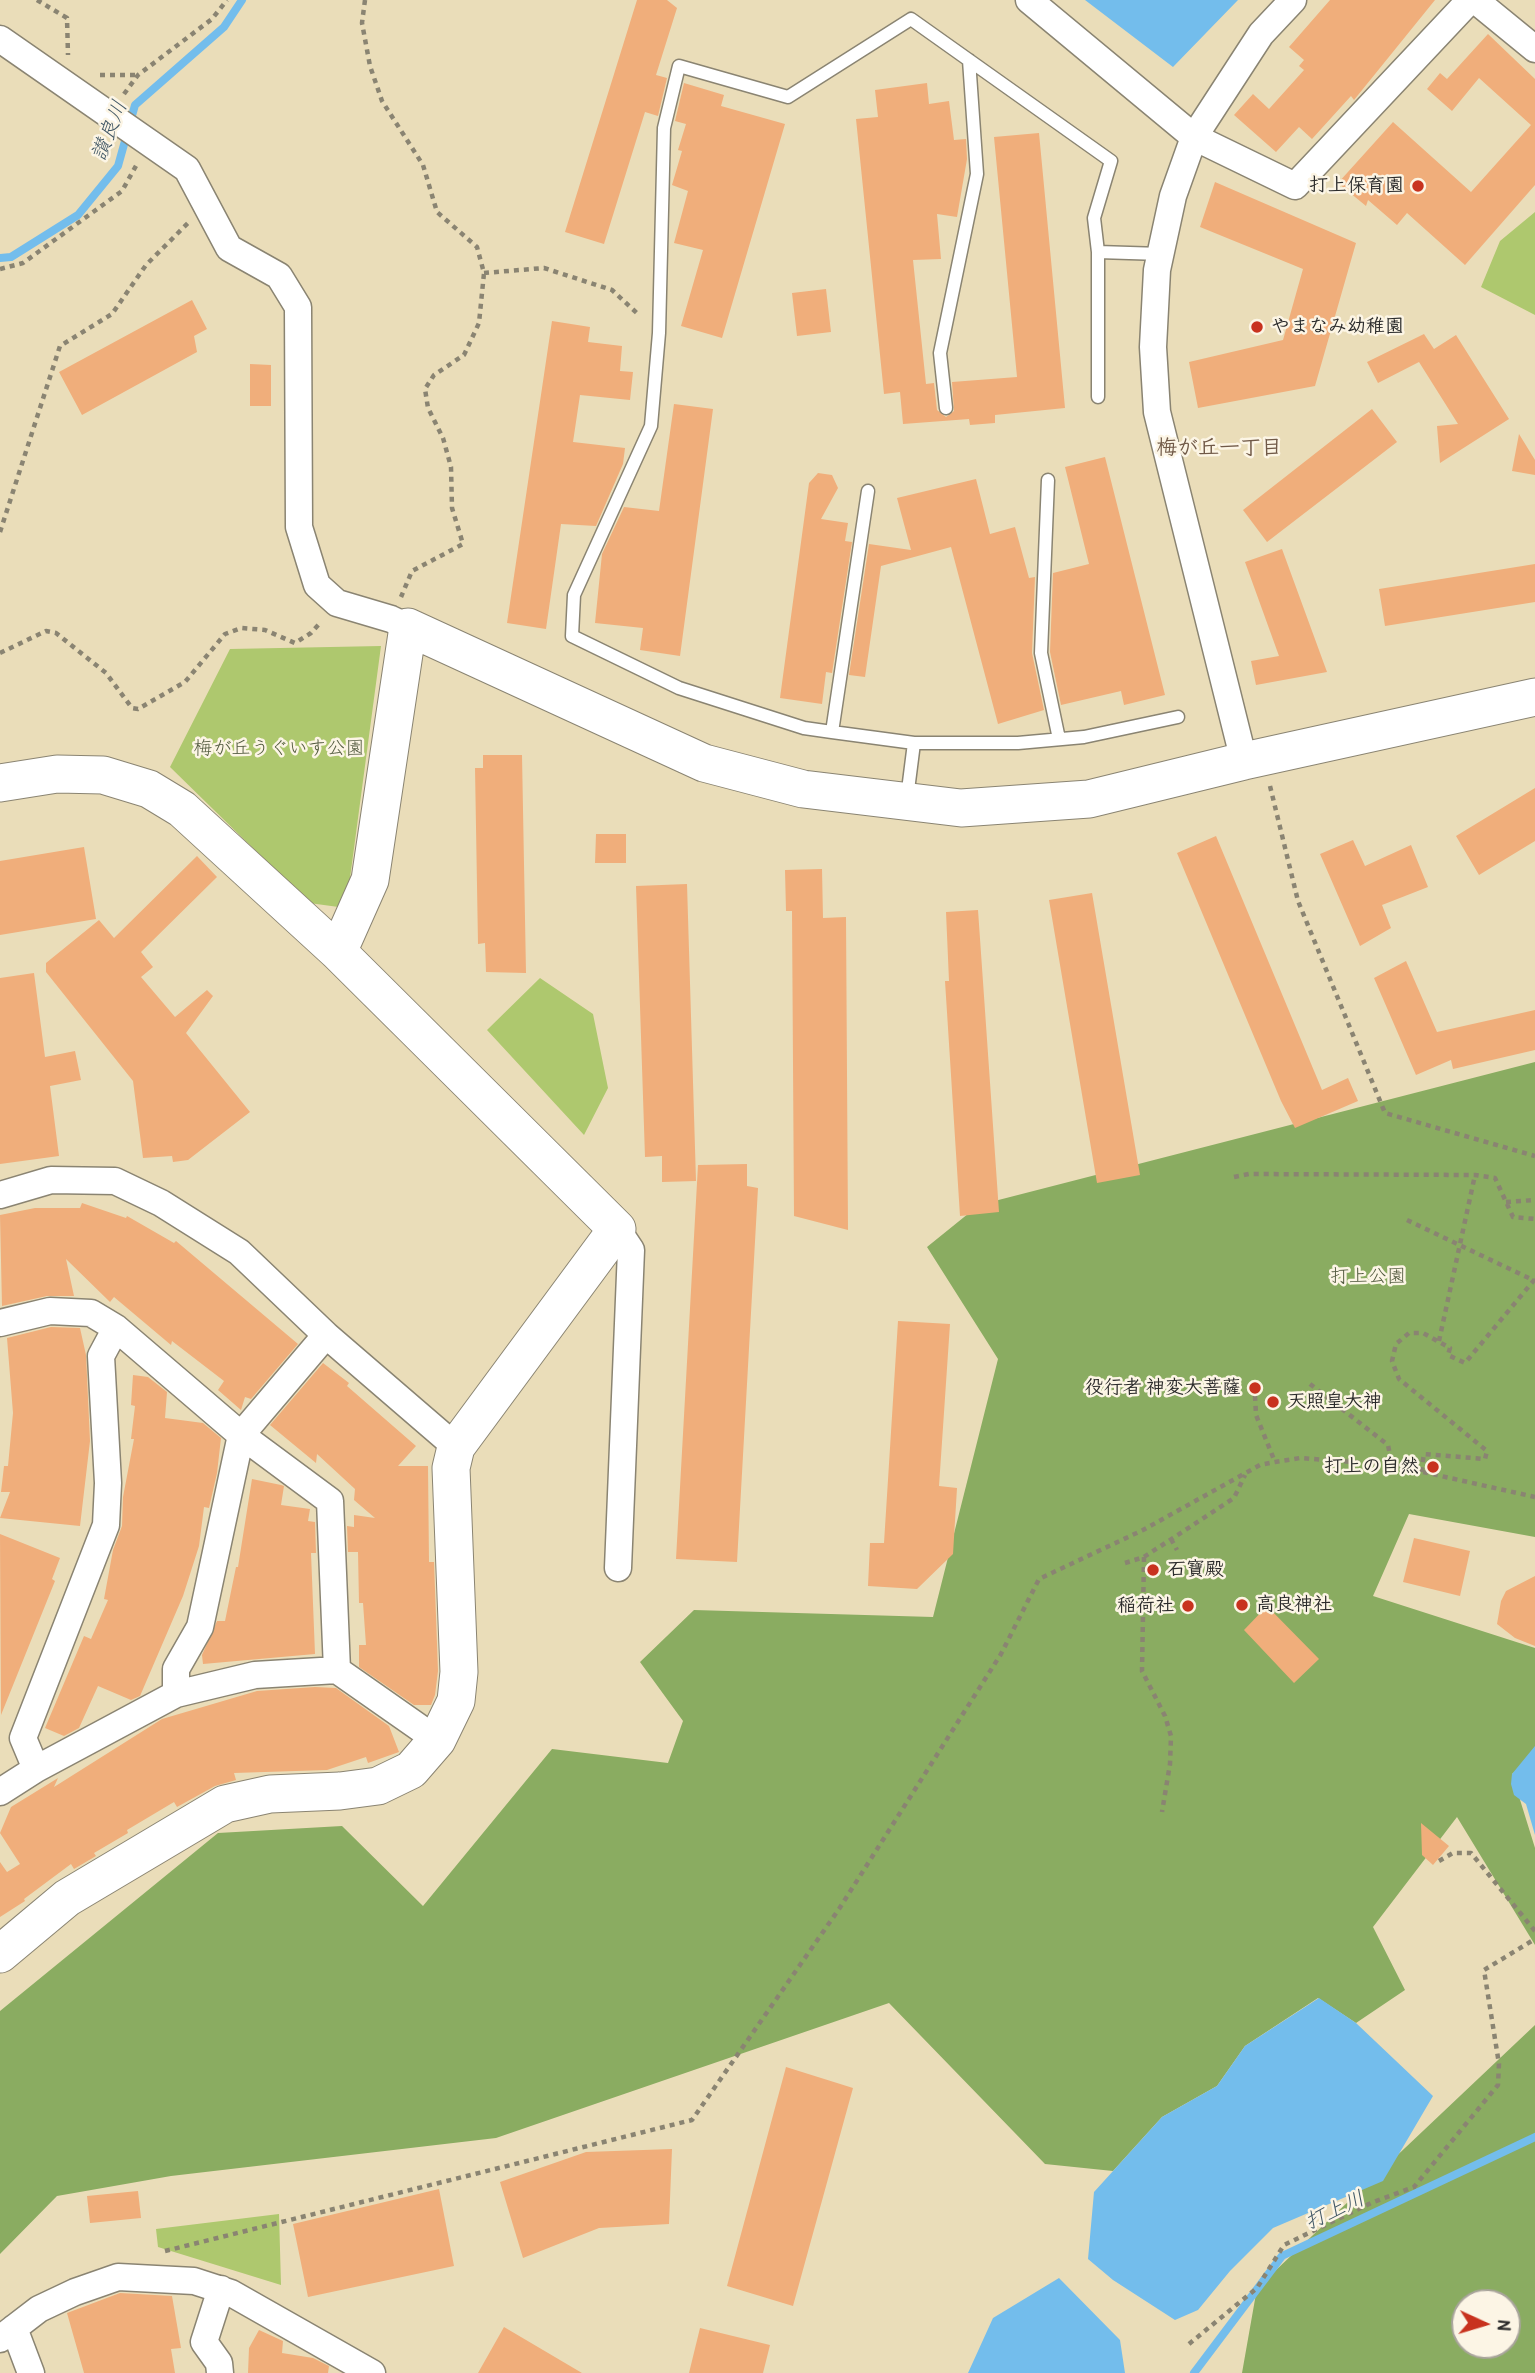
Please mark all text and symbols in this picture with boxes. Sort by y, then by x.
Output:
water label: 讃良川 [87,97,133,165]
place label: 打上保育園 [1309,175,1404,197]
marker: 打上保育園 [1410,178,1426,194]
place label: やまなみ幼稚園 [1271,316,1404,338]
marker: やまなみ幼稚園 [1249,319,1265,335]
district label: 梅が丘一丁目 [1156,435,1282,461]
park label: 梅が丘うぐいす公園 [194,738,364,760]
park label: 打上公園 [1330,1266,1406,1288]
place label: 役行者 神変大菩薩 [1085,1377,1241,1399]
marker: 役行者 神変大菩薩 [1247,1380,1263,1396]
place label: 天照皇大神 [1287,1391,1382,1413]
marker: 天照皇大神 [1265,1394,1281,1410]
place label: 打上の自然 [1324,1456,1419,1478]
marker: 打上の自然 [1425,1459,1441,1475]
place label: 石寶殿 [1167,1559,1224,1581]
marker: 石寶殿 [1145,1562,1161,1578]
place label: 高良神社 [1256,1594,1332,1616]
place label: 稲荷社 [1117,1595,1174,1617]
marker: 高良神社 [1234,1597,1250,1613]
marker: 稲荷社 [1180,1598,1196,1614]
water label: 打上川 [1301,2186,1369,2236]
north arrow [1451,2289,1521,2359]
text: N [1492,2319,1518,2331]

